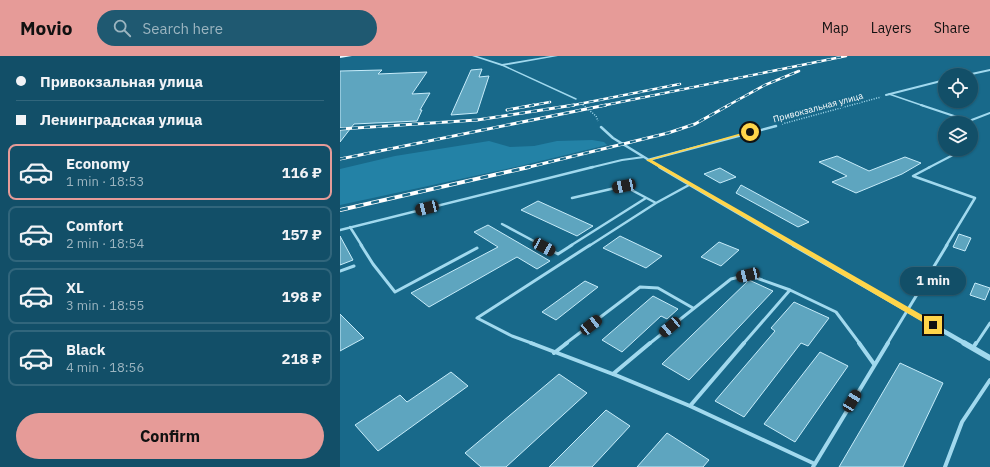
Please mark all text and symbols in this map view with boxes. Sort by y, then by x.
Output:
search box [97,10,377,46]
text: Movio [20,16,73,40]
icon: search [111,17,133,39]
text: Search here [143,19,223,38]
text: Map [822,19,849,37]
text: Layers [871,19,912,37]
text: Share [934,19,970,37]
map controls [938,68,978,156]
button: locate [938,68,978,108]
text: Привокзальная улица [40,72,203,91]
street label: Привокзальная улица [772,90,864,124]
text: Ленинградская улица [40,110,203,129]
button: layers [938,116,978,156]
route start [741,123,759,141]
icon: car [18,154,54,190]
text: Economy [66,154,130,173]
text: 116 ₽ [282,163,322,182]
text: 1 min · 18:53 [66,173,144,190]
car [611,178,637,194]
car [414,199,440,217]
icon: car [18,216,54,252]
text: Comfort [66,216,123,235]
text: 157 ₽ [282,225,322,244]
text: 2 min · 18:54 [66,235,144,252]
car [531,236,557,258]
car [735,266,761,284]
callout: 1 min [900,267,966,295]
text: 1 min [916,272,950,289]
icon: car [18,278,54,314]
text: XL [66,278,84,297]
text: 198 ₽ [282,287,322,306]
text: 3 min · 18:55 [66,297,144,314]
car [578,313,604,337]
car [657,315,683,339]
route end [924,316,942,334]
icon: car [18,340,54,376]
text: Black [66,340,106,359]
text: 218 ₽ [282,349,322,368]
text: 4 min · 18:56 [66,359,144,376]
car [841,388,863,414]
button: Confirm [16,413,324,459]

